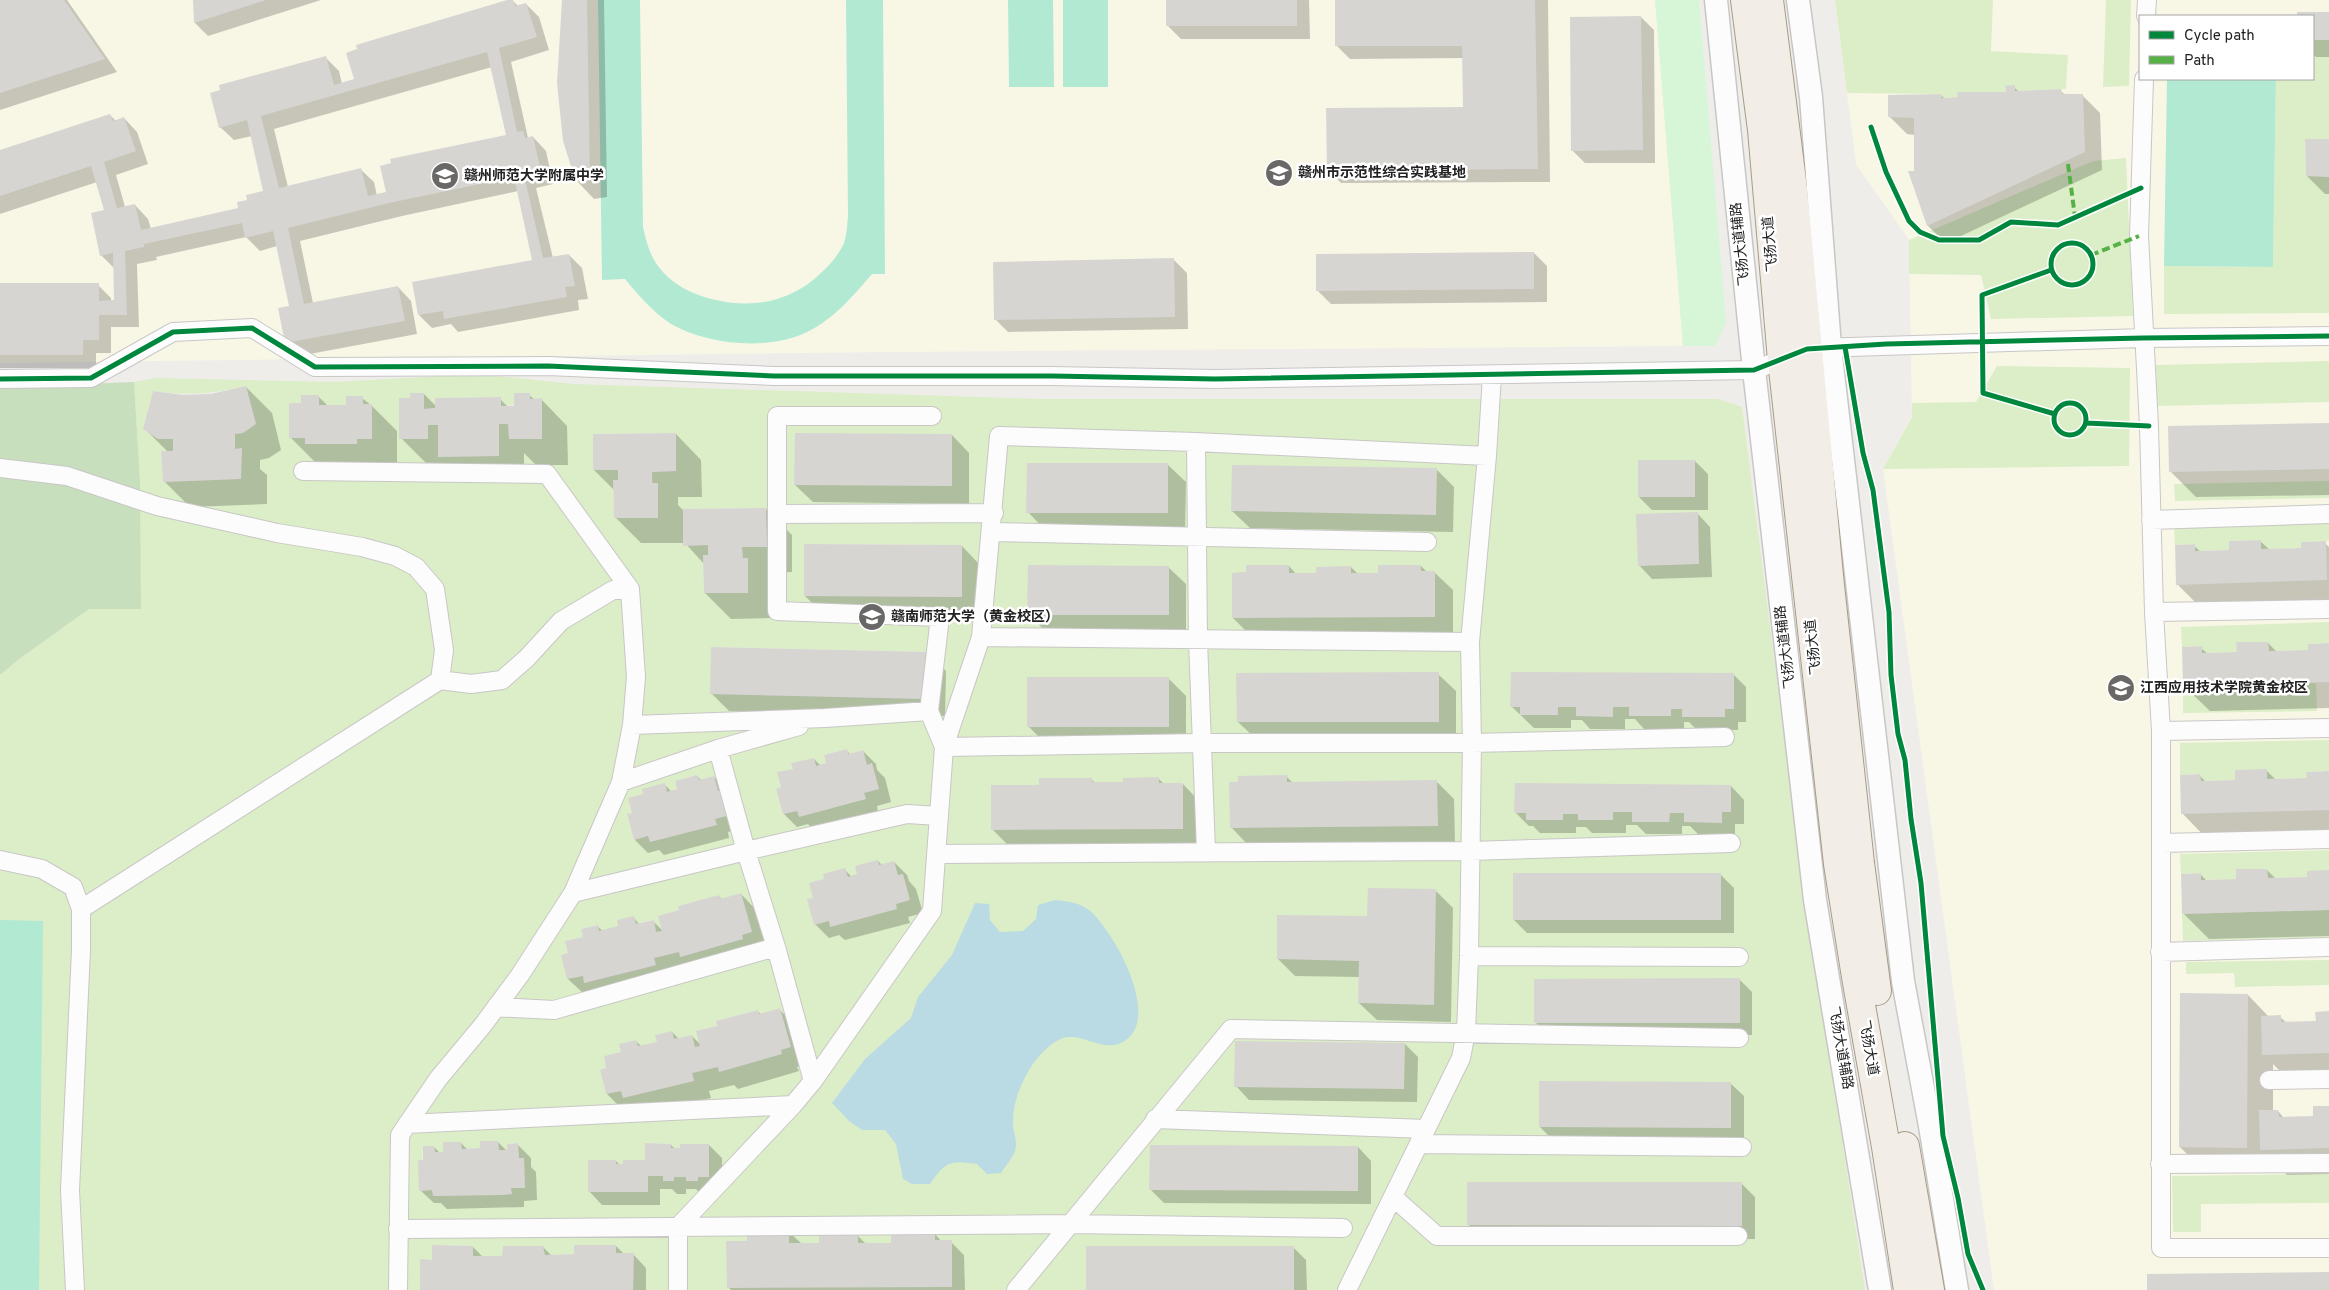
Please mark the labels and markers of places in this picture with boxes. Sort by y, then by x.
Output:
school or university icon: 赣州市示范性综合实践基地 [1264,158,1294,188]
school or university icon: 赣州师范大学附属中学 [430,161,460,191]
place label: 赣州市示范性综合实践基地 [1298,164,1466,182]
place label: 赣州师范大学附属中学 [464,167,604,185]
school or university icon: 赣南师范大学（黄金校区） [857,602,887,632]
place label: 赣南师范大学（黄金校区） [891,608,1059,626]
school or university icon: 江西应用技术学院黄金校区 [2106,673,2136,703]
place label: 江西应用技术学院黄金校区 [2140,679,2308,697]

